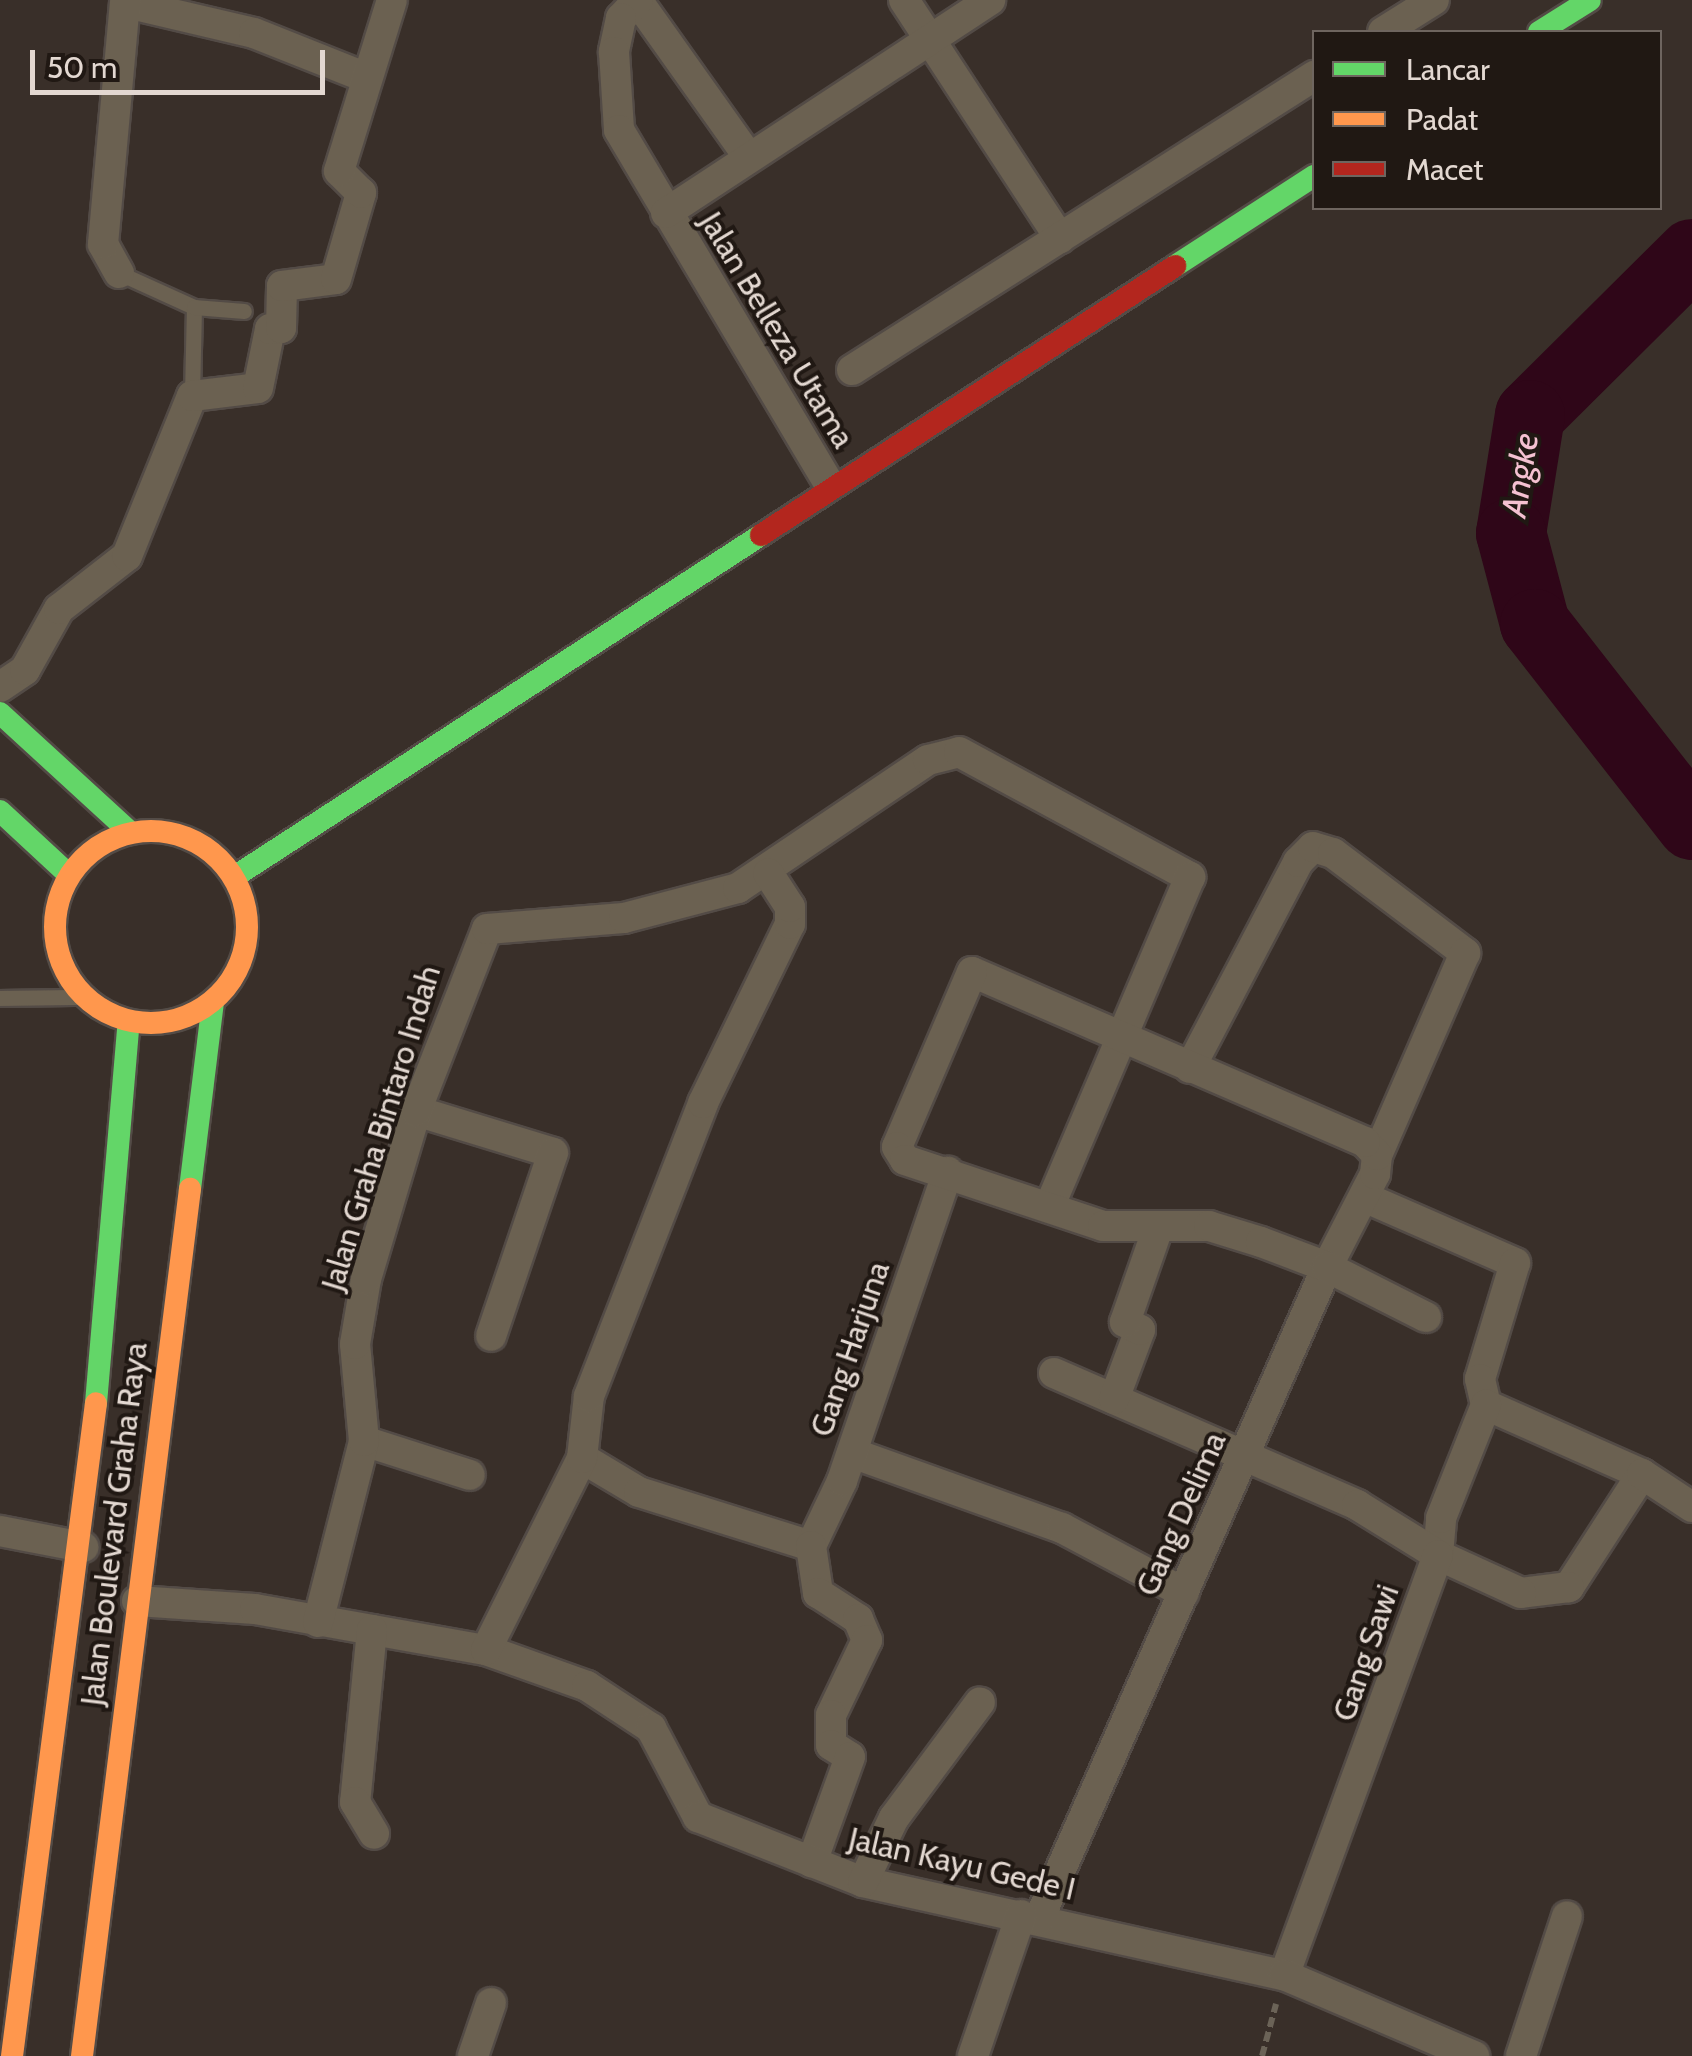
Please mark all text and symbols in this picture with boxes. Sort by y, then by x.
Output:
scale bar [35,30,330,92]
legend [1312,30,1662,210]
text: 50 m [47,49,117,86]
text: Lancar [1406,51,1490,88]
text: Padat [1406,101,1478,138]
text: Macet [1406,151,1483,188]
street label: Jalan Belleza Utama [691,205,863,455]
water label: Angke [1493,430,1547,520]
street label: Jalan Graha Bintaro Indah [313,961,449,1295]
street label: Gang Harjuna [802,1257,898,1441]
street label: Jalan Boulevard Graha Raya [73,1340,155,1708]
street label: Gang Delima [1128,1426,1234,1602]
street label: Gang Sawi [1325,1580,1407,1726]
street label: Jalan Kayu Gede I [845,1819,1079,1909]

